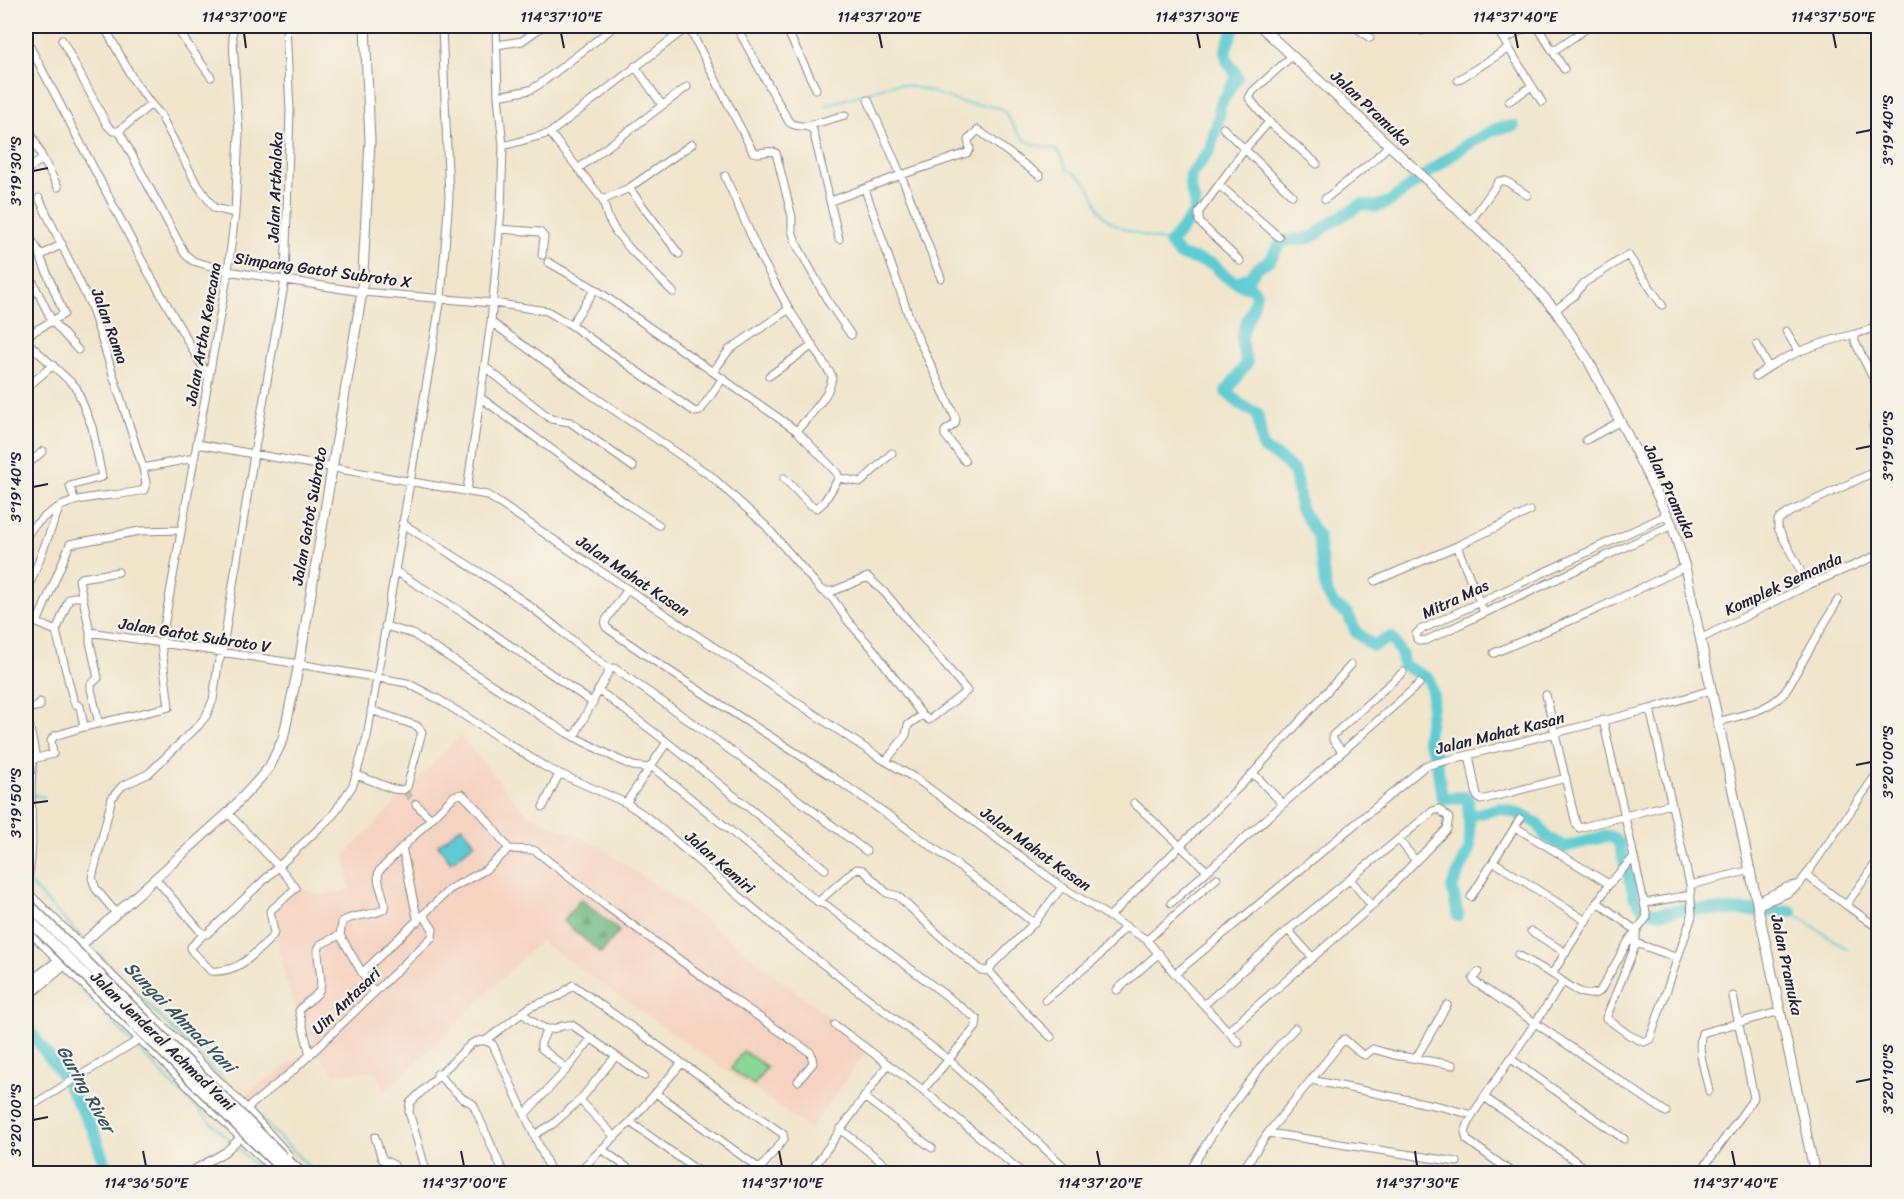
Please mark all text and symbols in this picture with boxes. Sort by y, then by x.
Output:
text: 114°37'00"E [202,4,288,30]
text: 114°37'10"E [520,4,603,30]
text: 114°37'20"E [837,4,923,30]
text: 114°37'30"E [1155,4,1240,30]
text: 114°37'40"E [1473,4,1559,30]
text: 114°37'50"E [1791,4,1877,30]
street label: Jalan Pramuka [1323,62,1419,154]
text: 3°19'40"S [1875,94,1901,165]
street label: Jalan Arthaloka [259,131,291,244]
text: 3°19'30"S [3,136,29,206]
street label: Simpang Gatot Subroto X [232,243,414,297]
street label: Jalan Artha Kencana [176,260,230,409]
street label: Jalan Rama [83,283,137,368]
text: 3°19'50"S [1875,410,1901,481]
street label: Jalan Pramuka [1635,438,1705,544]
street label: Jalan Gatot Subroto [282,445,335,588]
text: 3°19'40"S [3,451,29,522]
street label: Jalan Mahat Kasan [569,527,696,625]
street label: Komplek Semanda [1719,544,1848,624]
street label: Mitra Mas [1416,571,1494,627]
street label: Jalan Gatot Subroto V [116,609,274,661]
street label: Jalan Mahat Kasan [1432,703,1568,763]
text: 3°20'00"S [1875,725,1901,798]
text: 3°19'50"S [3,767,29,838]
street label: Jalan Mahat Kasan [973,798,1098,900]
street label: Jalan Kemiri [677,822,762,902]
street label: Jalan Pramuka [1762,911,1812,1019]
water label: Sungai Ahmad Yani [116,953,247,1084]
street label: Uin Antasari [304,960,388,1042]
street label: Jalan Jenderal Achmad Yani [83,963,243,1119]
water label: Guring River [48,1039,126,1142]
text: 3°20'10"S [1875,1043,1901,1114]
text: 3°20'00"S [3,1083,29,1156]
text: 114°36'50"E [104,1170,190,1196]
text: 114°37'00"E [422,1170,508,1196]
text: 114°37'10"E [741,1170,824,1196]
text: 114°37'20"E [1058,1170,1144,1196]
text: 114°37'30"E [1375,1170,1460,1196]
text: 114°37'40"E [1693,1170,1779,1196]

